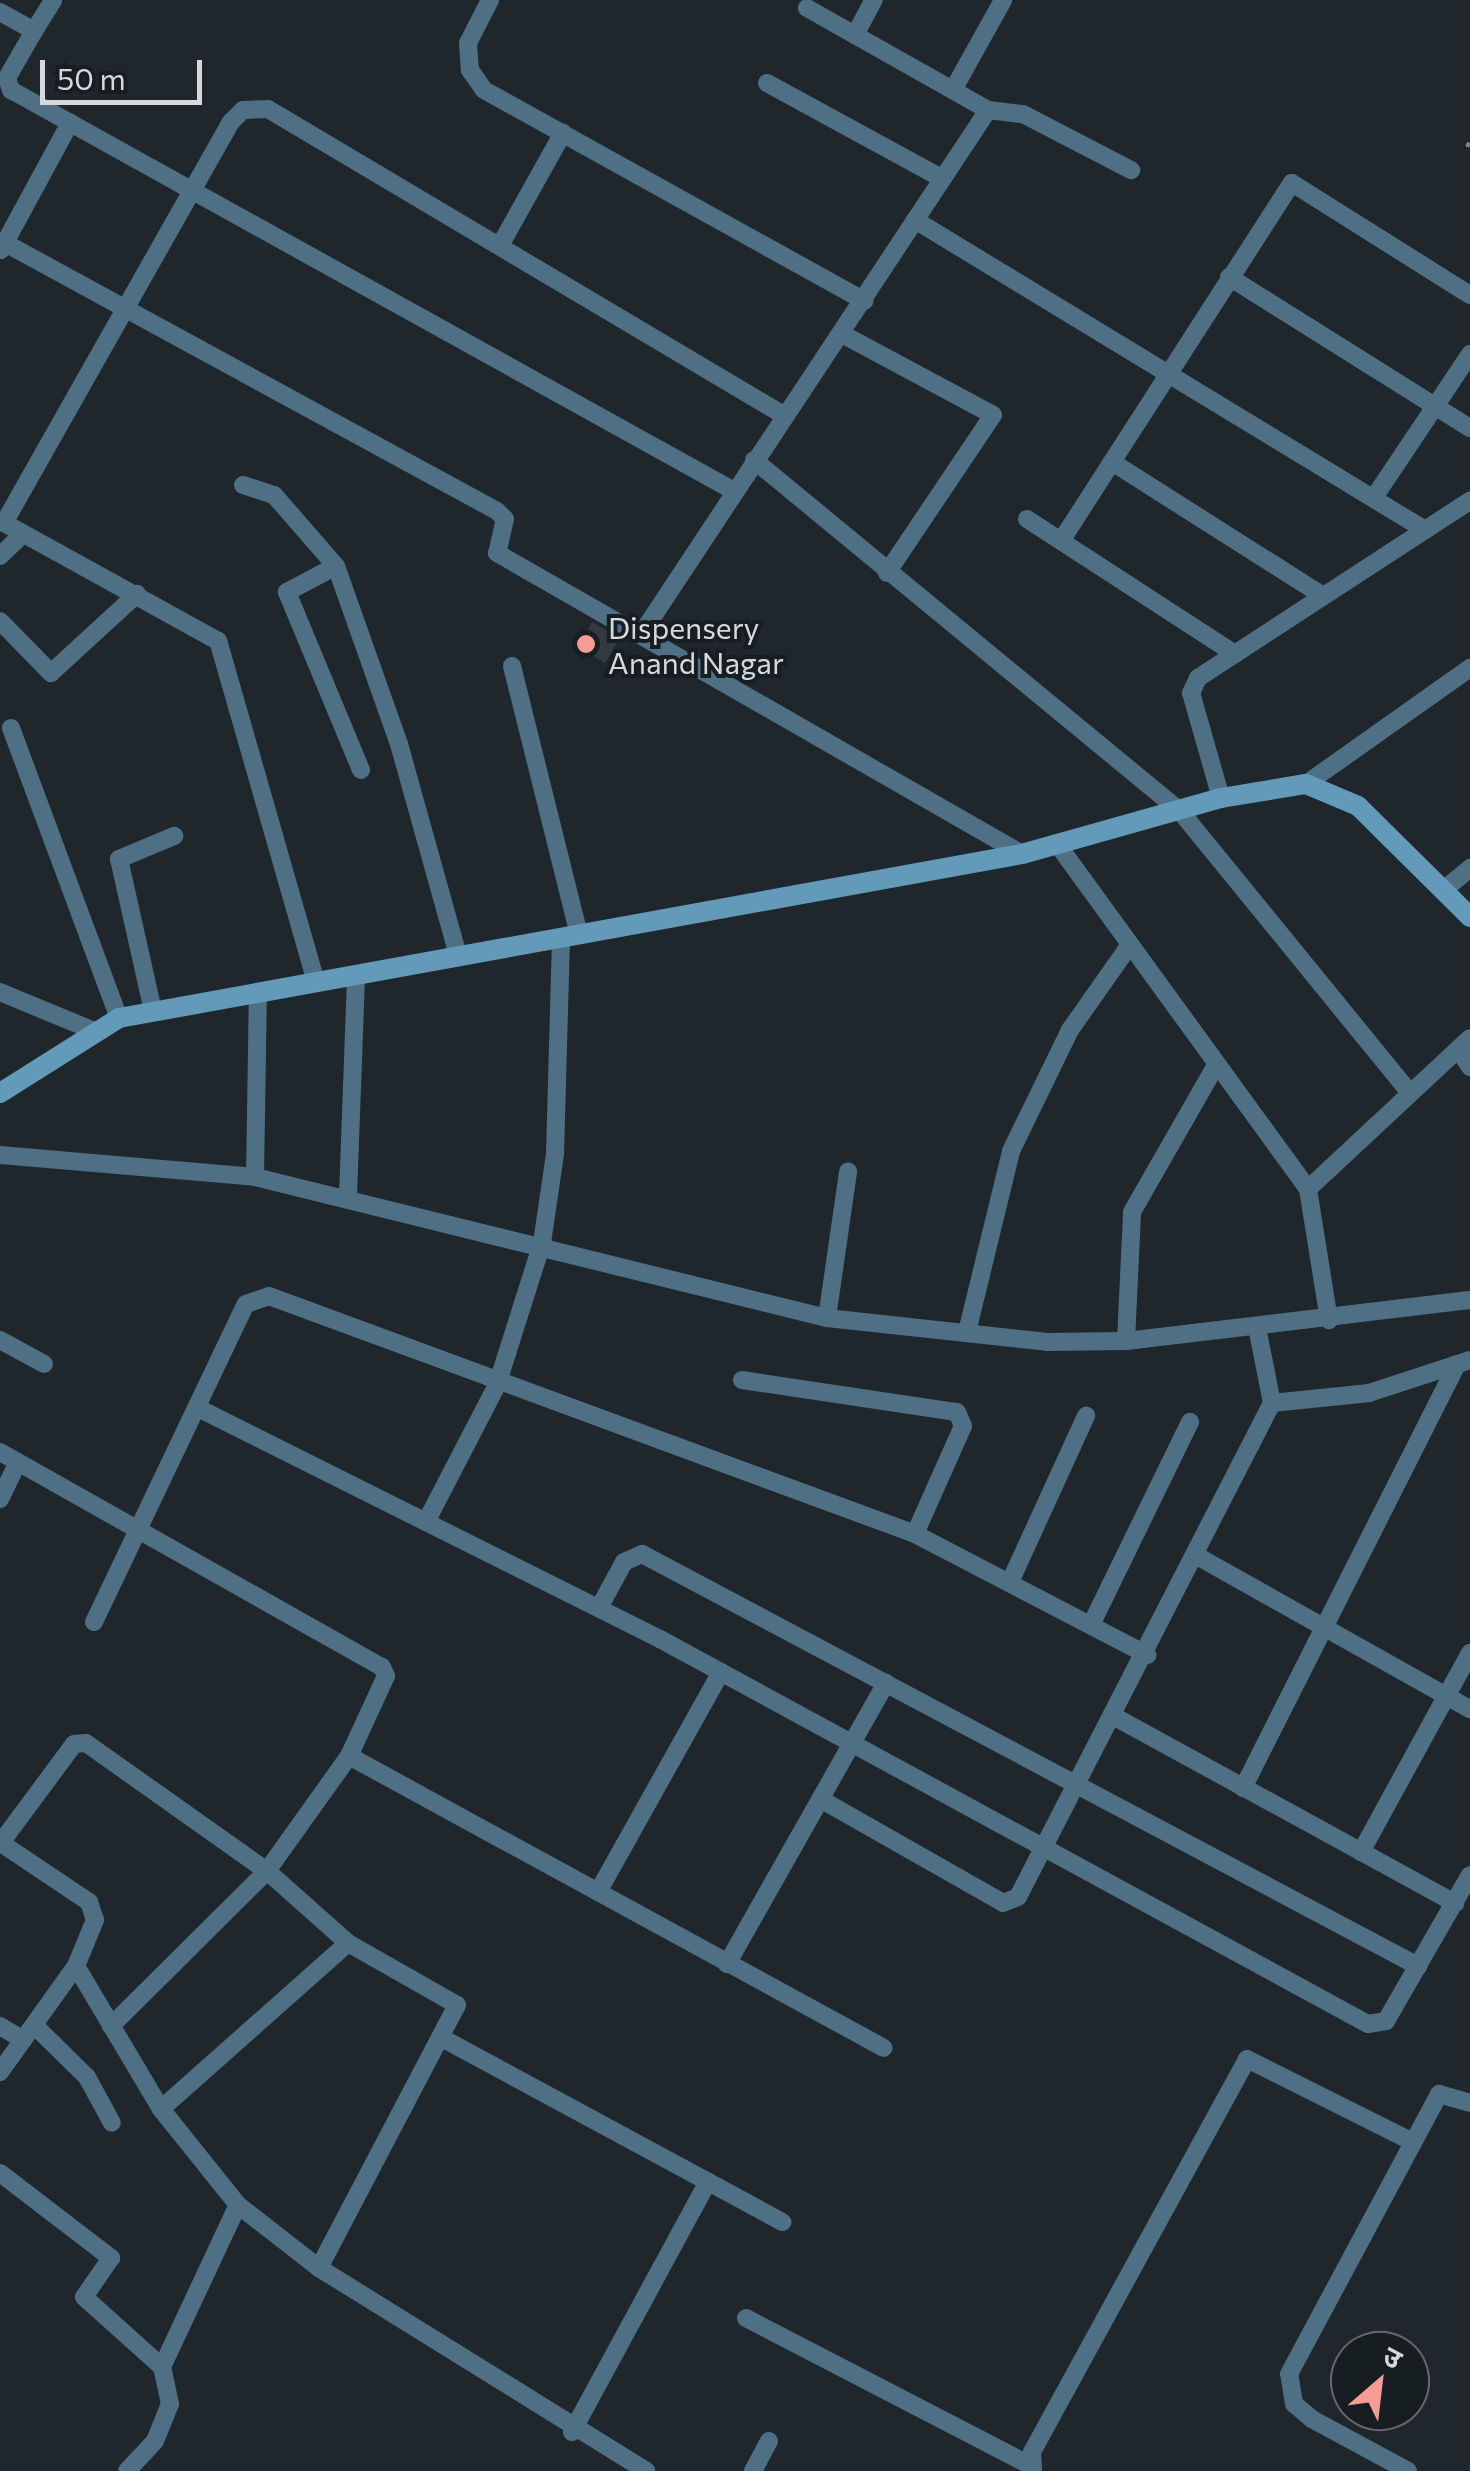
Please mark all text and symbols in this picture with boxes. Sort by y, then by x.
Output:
scale bar [45,40,208,102]
text: 50 m [57,59,126,96]
place label: Dispensery Anand Nagar [608,609,784,680]
marker: Dispensery Anand Nagar [573,631,599,657]
north arrow [1330,2331,1430,2431]
text: उ [1378,2337,1408,2375]

